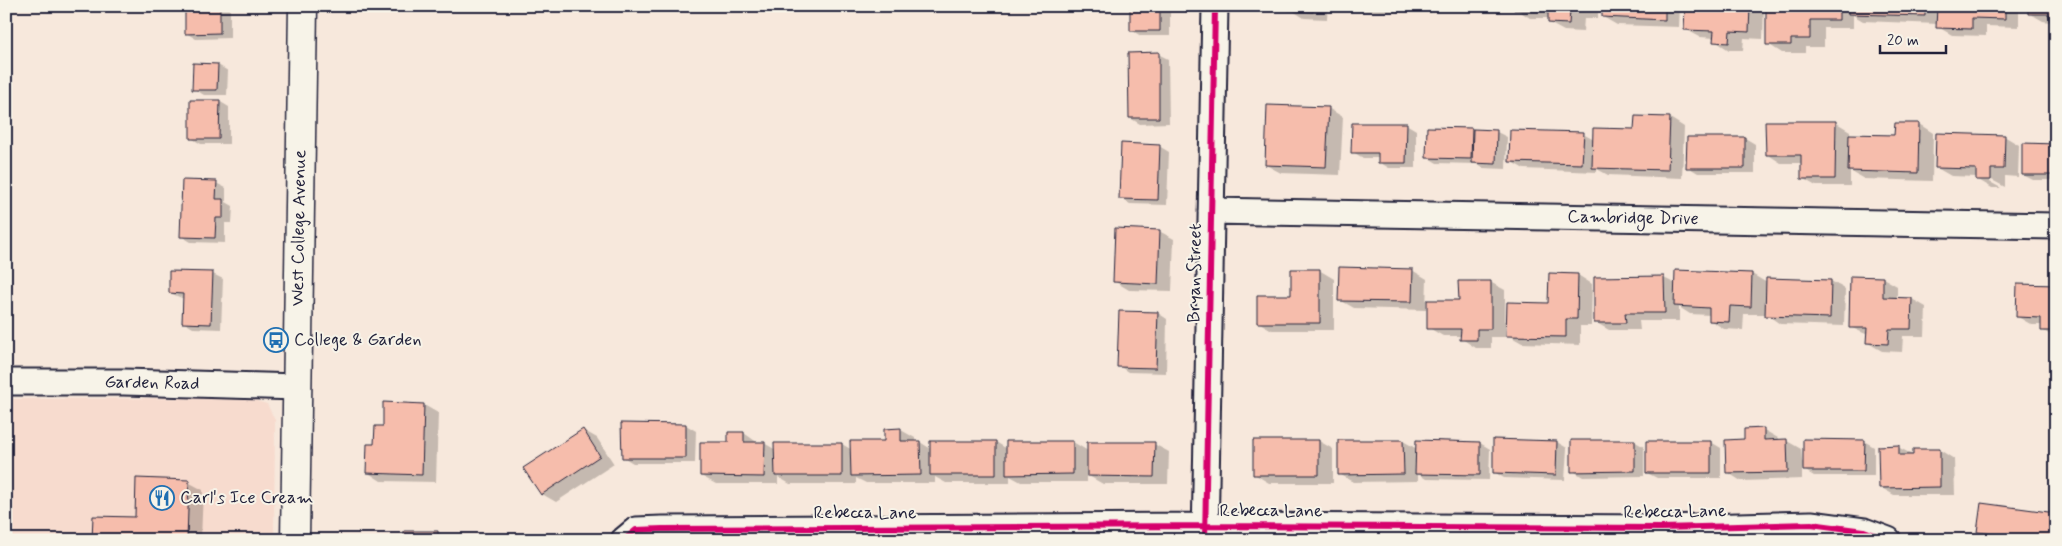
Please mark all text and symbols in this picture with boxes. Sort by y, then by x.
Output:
scale bar [1880,22,1946,54]
text: 20 m [1887,31,1919,51]
street label: West College Avenue [286,149,312,306]
street label: Cambridge Drive [1567,205,1699,232]
street label: Bryan Street [1182,223,1208,323]
bus stop icon: College & Garden [263,327,289,353]
place label: College & Garden [294,328,422,352]
street label: Garden Road [104,370,200,396]
restaurant icon: Carl's Ice Cream [149,485,175,511]
place label: Carl's Ice Cream [180,486,314,510]
street label: Rebecca Lane [1219,499,1323,523]
street label: Rebecca Lane [1623,499,1727,525]
street label: Rebecca Lane [813,501,917,525]

